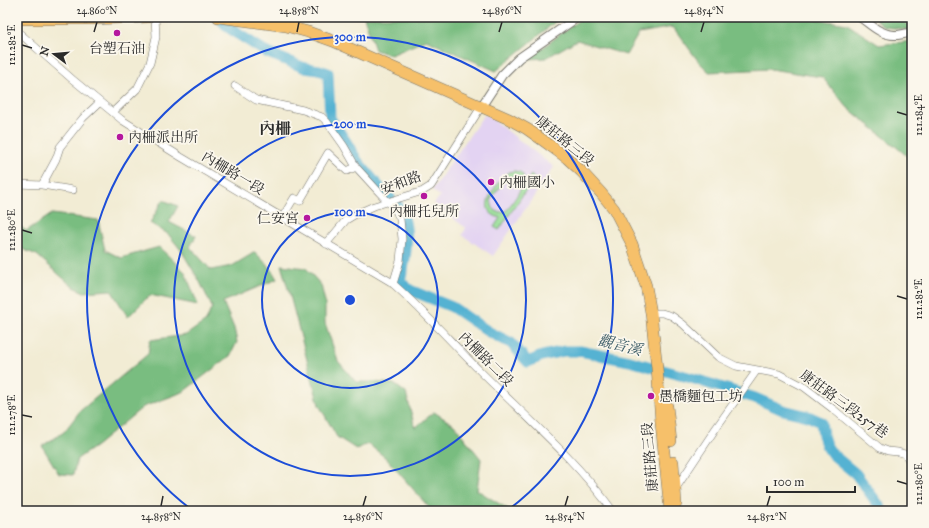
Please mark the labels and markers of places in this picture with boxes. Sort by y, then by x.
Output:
marker: 台塑石油 [112,28,122,38]
place label: 台塑石油 [89,40,145,57]
place label: 內柵派出所 [128,129,198,146]
marker: 內柵派出所 [115,132,125,142]
place label: 內柵國小 [499,174,555,191]
marker: 內柵國小 [486,177,496,187]
marker: 內柵托兒所 [419,191,429,201]
place label: 內柵托兒所 [389,203,459,220]
place label: 仁安宮 [257,210,299,227]
marker: 仁安宮 [302,213,312,223]
centre of rings [343,293,357,307]
place label: 愚橋麵包工坊 [659,388,743,405]
marker: 愚橋麵包工坊 [646,391,656,401]

